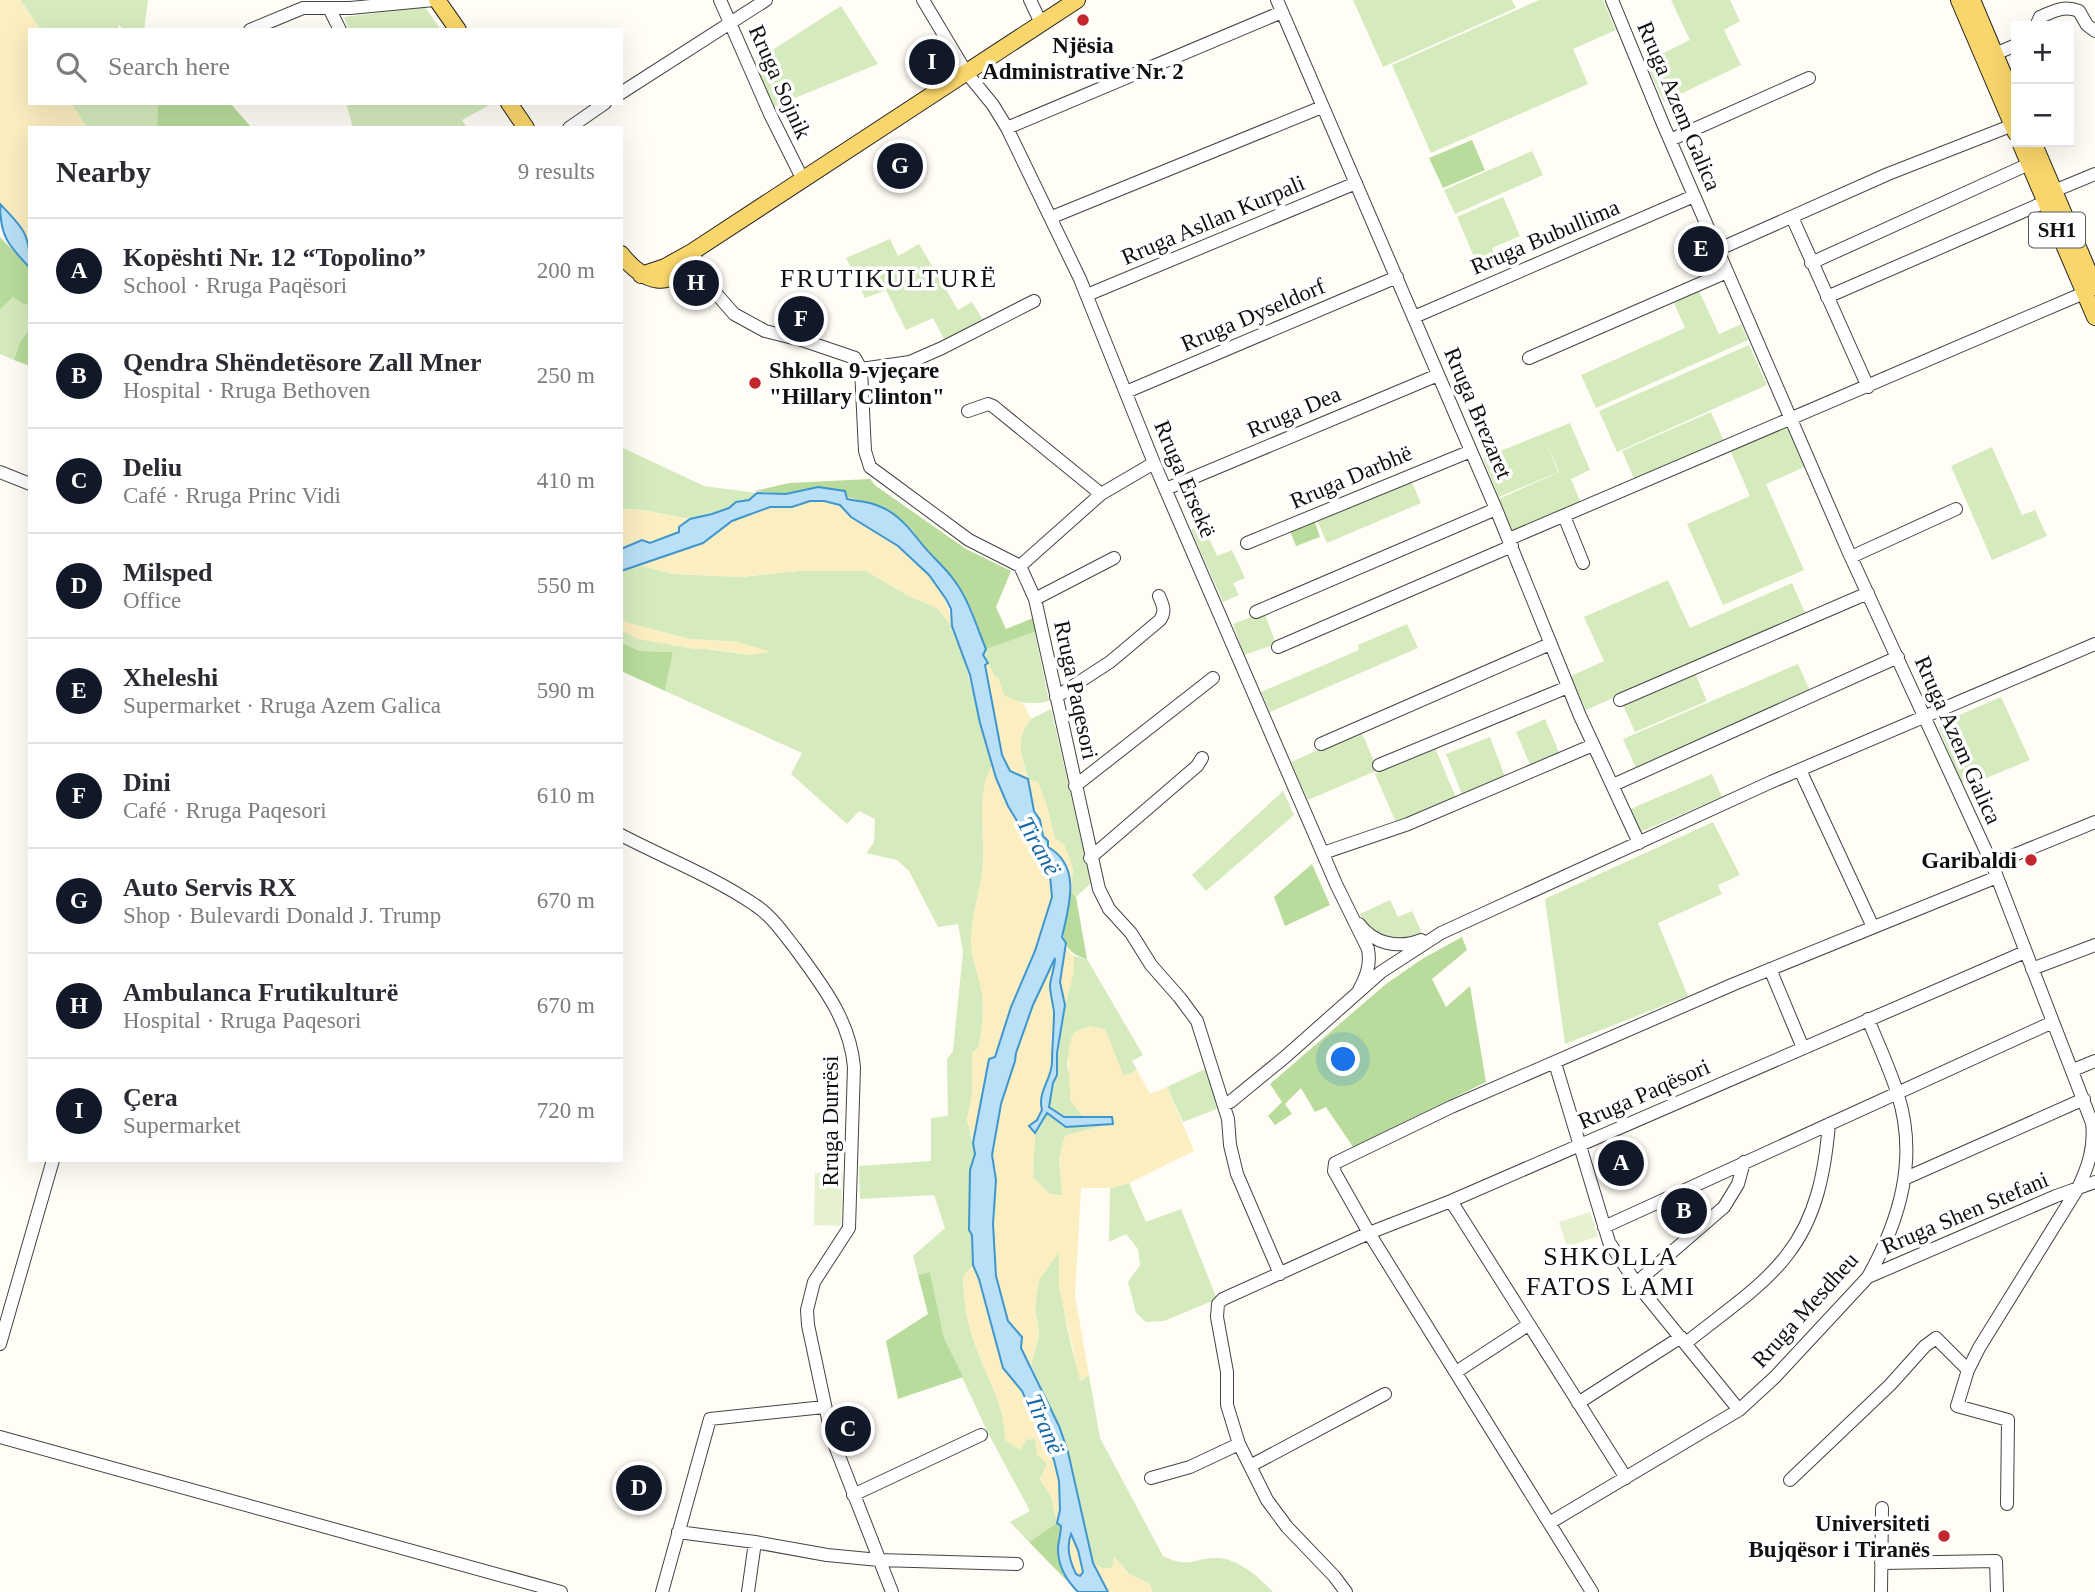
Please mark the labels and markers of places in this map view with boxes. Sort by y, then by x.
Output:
marker: Njësia Administrative Nr. 2 [1075,12,1091,28]
place label: Njësia Administrative Nr. 2 [982,33,1184,84]
pin: I [909,36,955,88]
pin: G [877,140,923,192]
pin: E [1678,223,1724,275]
pin: H [673,257,719,309]
pin: F [778,293,824,345]
place label: Shkolla 9-vjeçare "Hillary Clinton" [769,358,945,409]
marker: Shkolla 9-vjeçare "Hillary Clinton" [747,375,763,391]
place label: Garibaldi [1921,848,2018,873]
marker: Garibaldi [2023,852,2039,868]
pin: A [1598,1137,1644,1189]
pin: B [1661,1185,1707,1237]
pin: C [825,1403,871,1455]
pin: D [616,1462,662,1514]
place label: Universiteti Bujqësor i Tiranës [1749,1511,1931,1562]
marker: Universiteti Bujqësor i Tiranës [1936,1528,1952,1544]

